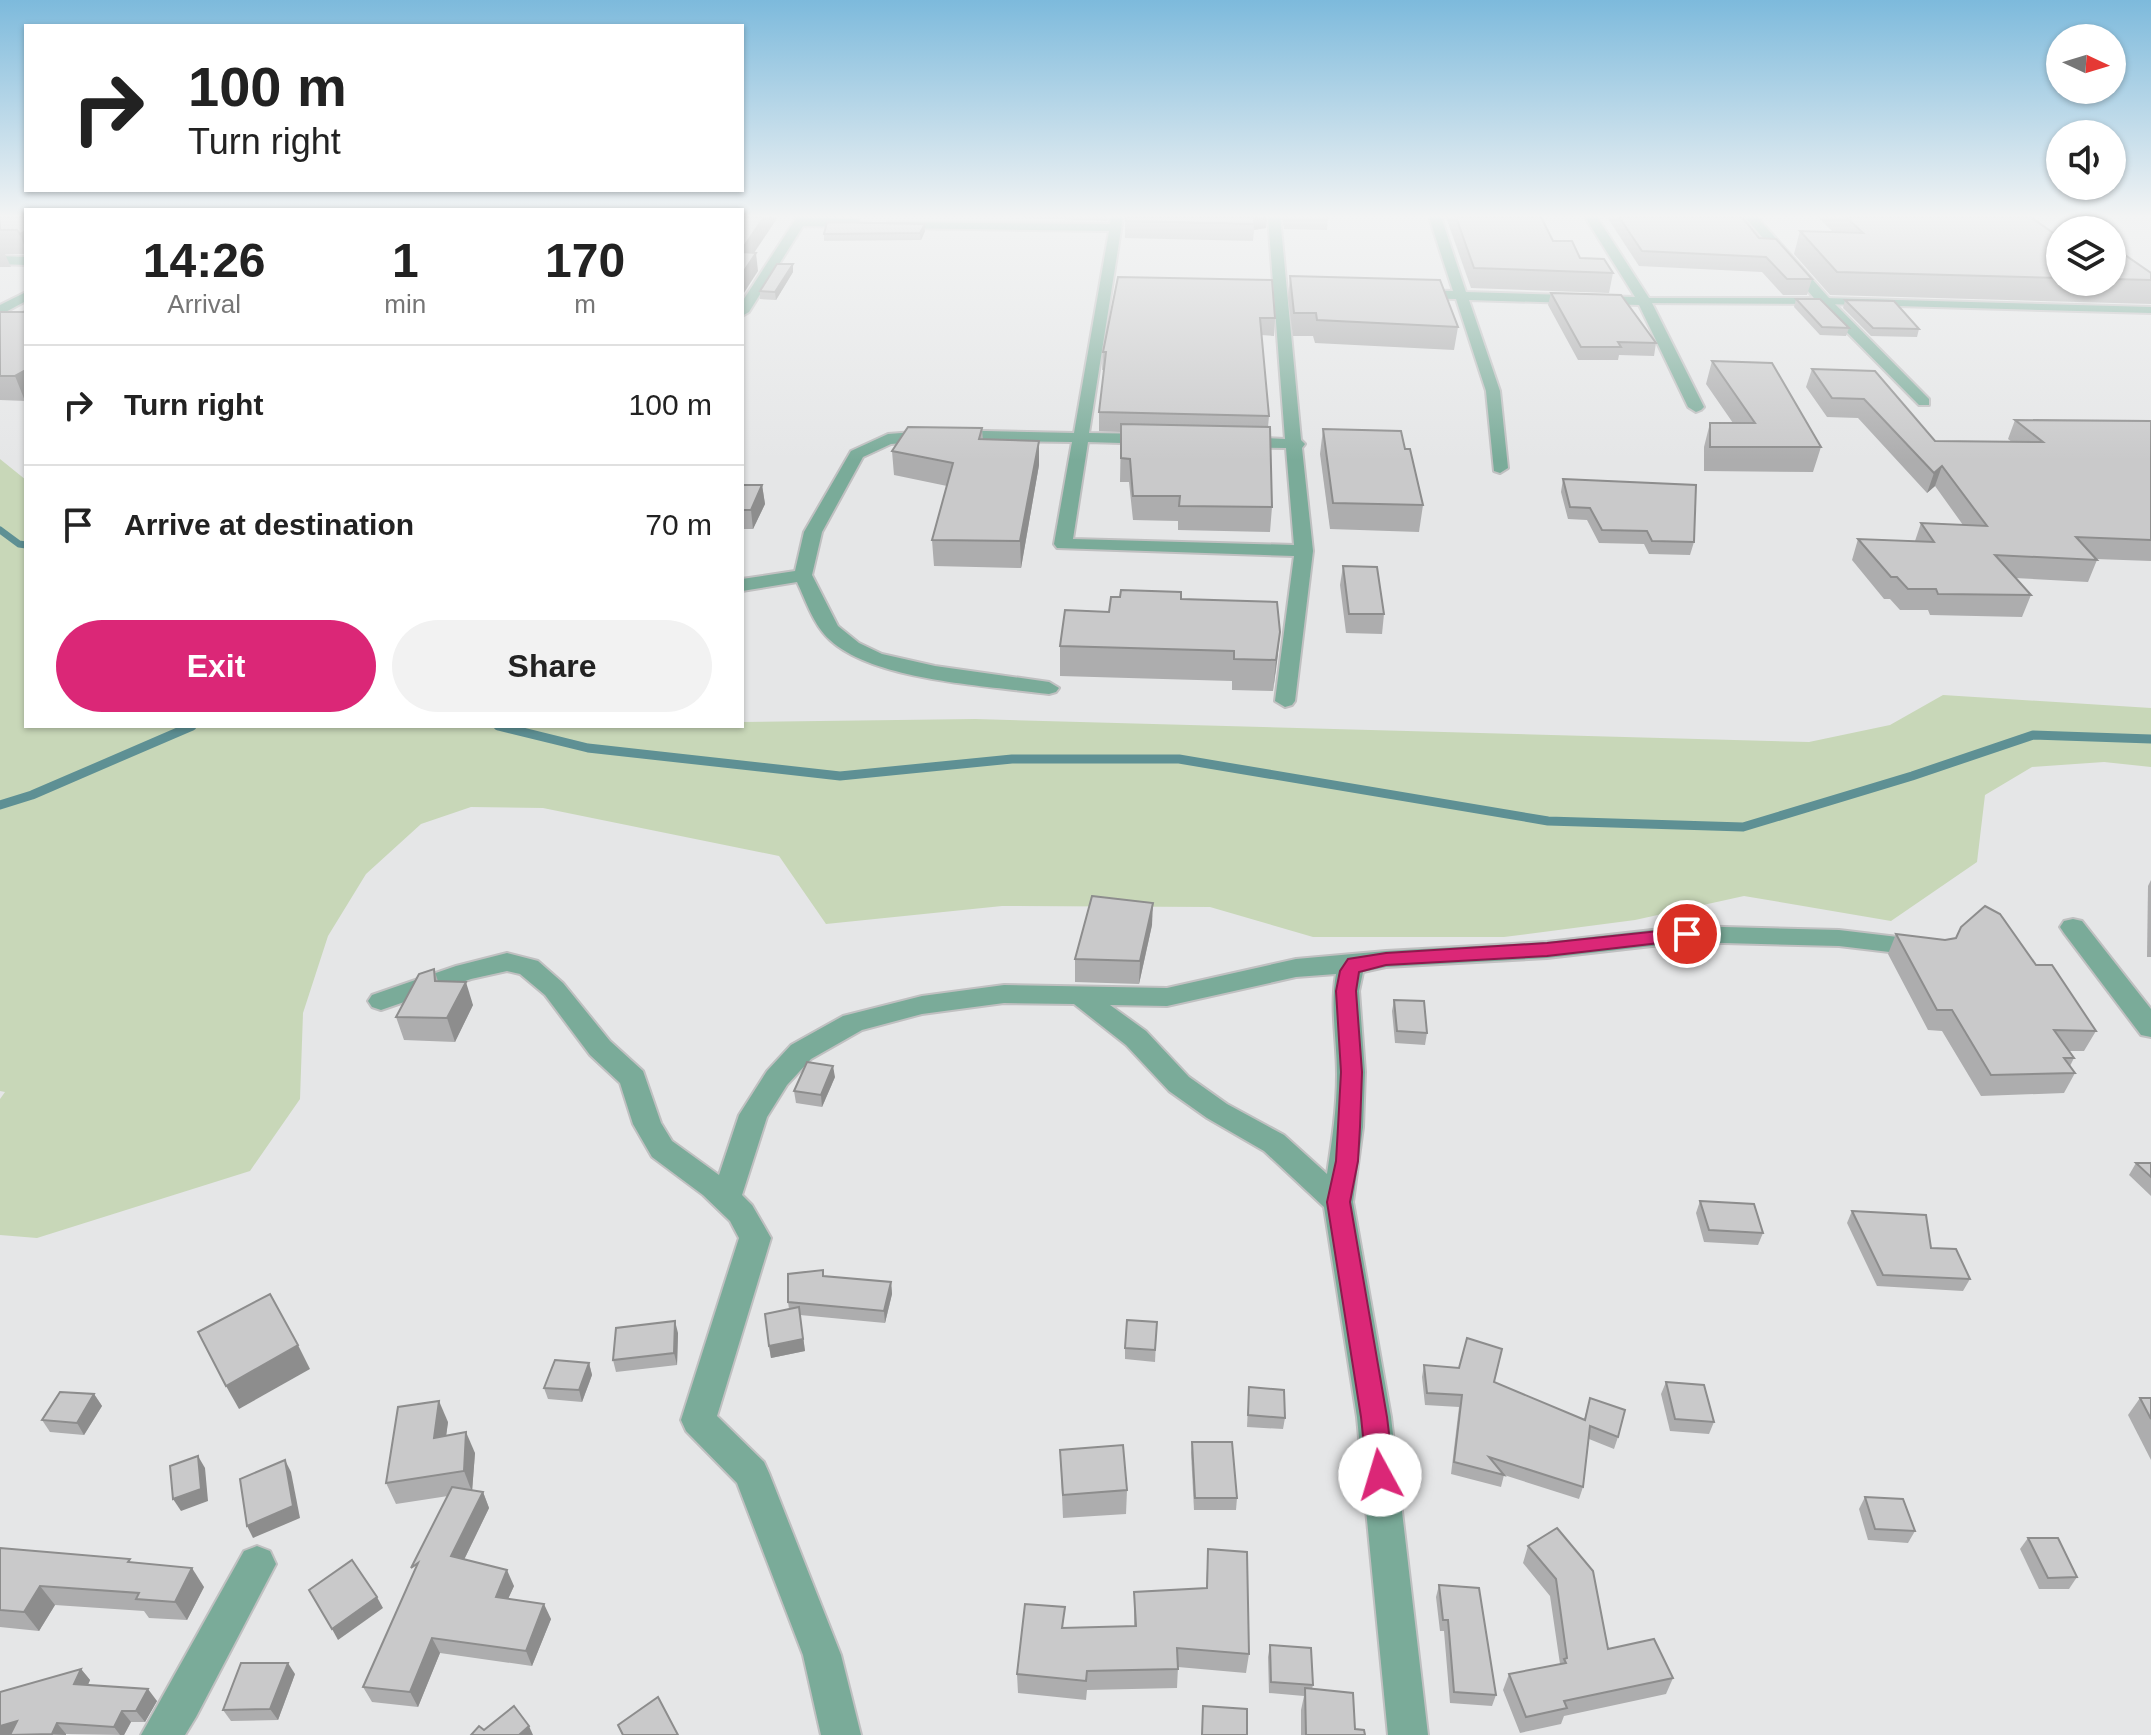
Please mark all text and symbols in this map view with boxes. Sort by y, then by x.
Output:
north arrow [2046,24,2126,104]
map controls [2046,24,2126,296]
text: 100 m [188,55,347,118]
icon: right [56,56,160,160]
button: sound [2046,120,2126,200]
text: Turn right [188,121,341,162]
button: layers [2046,216,2126,296]
text: 14:26 [143,234,266,287]
text: 1 [392,234,419,287]
text: 170 [545,234,625,287]
text: Arrival [167,289,241,319]
text: min [384,289,426,319]
text: m [574,289,596,319]
icon: right [56,383,100,427]
text: Turn right [124,388,263,421]
text: 100 m [629,388,712,421]
icon: arrive [56,503,100,547]
text: Arrive at destination [124,508,414,541]
text: 70 m [645,508,712,541]
button: Exit [56,620,376,712]
button: Share [392,620,712,712]
pin [1653,900,1721,968]
icon: arrive [1665,912,1709,956]
position arrow [1338,1433,1422,1517]

